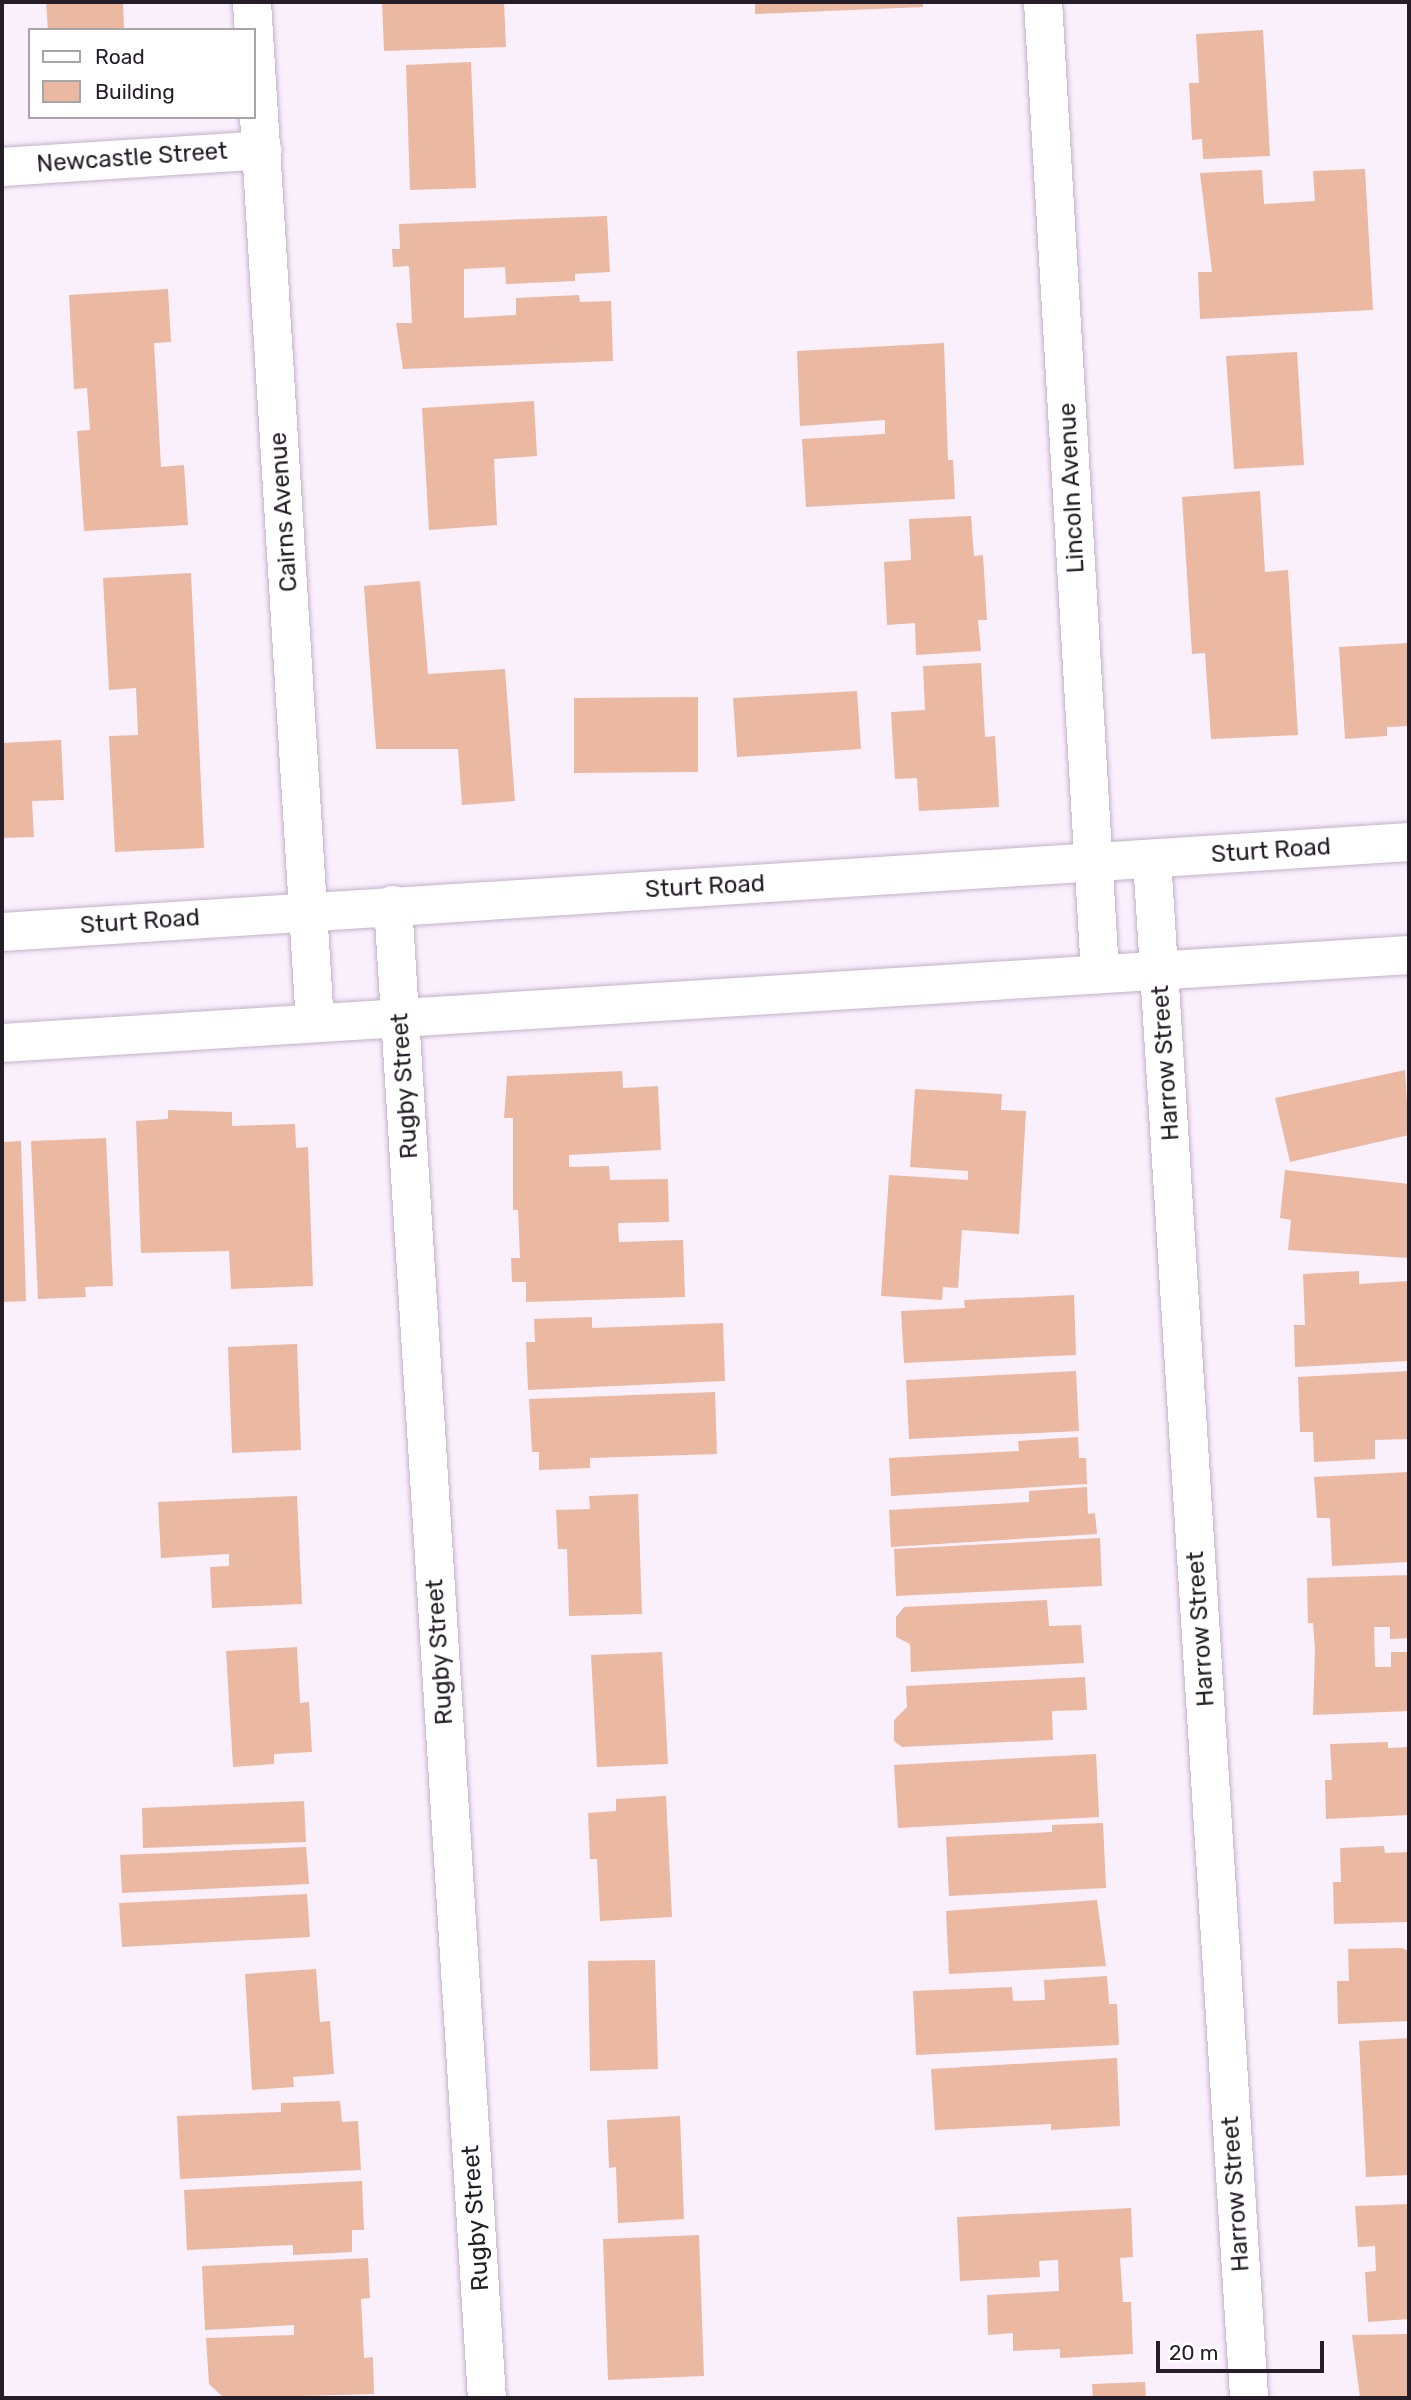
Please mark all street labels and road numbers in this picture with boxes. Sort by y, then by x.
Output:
street label: Newcastle Street [36,137,228,179]
street label: Lincoln Avenue [1053,402,1091,574]
street label: Cairns Avenue [264,431,304,593]
street label: Sturt Road [1210,832,1332,870]
street label: Sturt Road [644,869,766,905]
street label: Sturt Road [79,903,201,941]
street label: Harrow Street [1146,984,1186,1142]
street label: Rugby Street [386,1012,424,1160]
street label: Harrow Street [1181,1550,1221,1708]
street label: Rugby Street [421,1578,459,1726]
street label: Harrow Street [1216,2115,1256,2273]
street label: Rugby Street [457,2144,495,2292]

